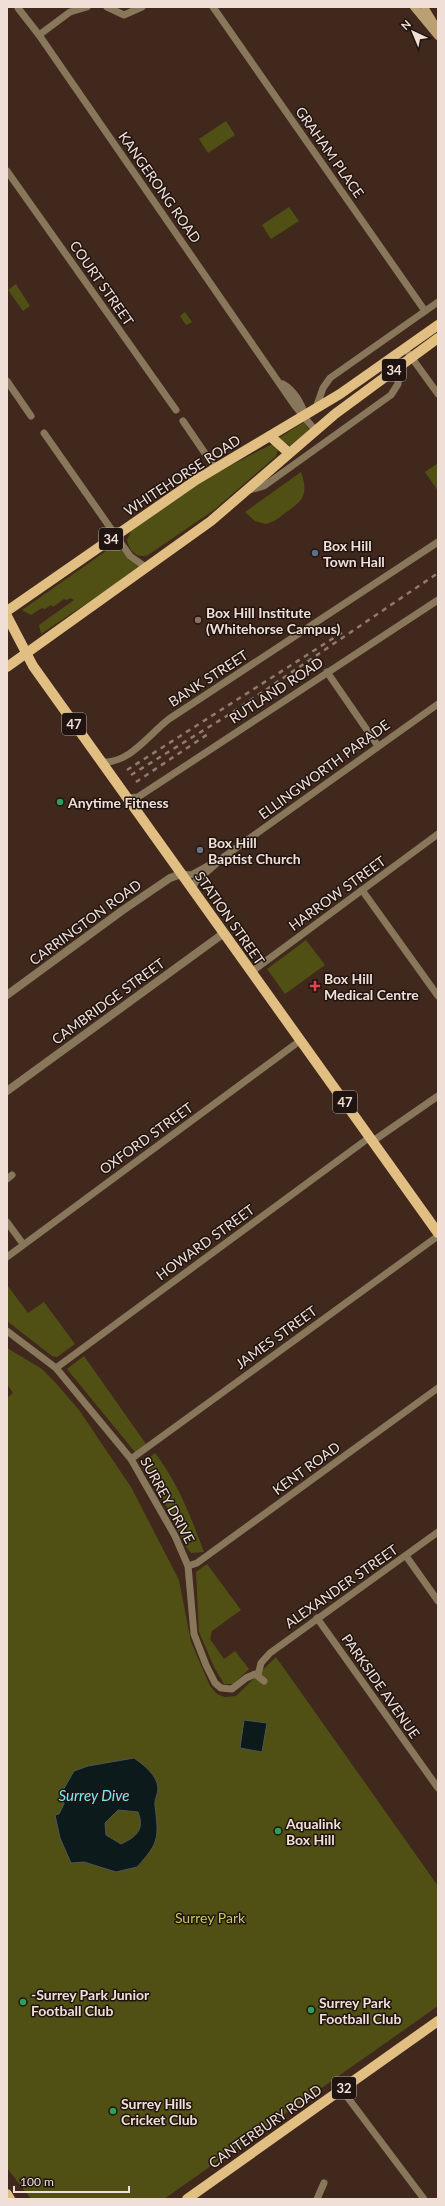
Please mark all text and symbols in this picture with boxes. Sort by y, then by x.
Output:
north arrow [393,12,433,52]
text: N [398,17,413,32]
street label: GRAHAM PLACE [292,103,368,201]
street label: KANGERONG ROAD [115,128,205,246]
street label: COURT STREET [66,237,138,329]
road number: 34 [382,359,406,381]
street label: WHITEHORSE ROAD [121,431,243,519]
road number: 34 [99,528,123,550]
place label: Box Hill Town Hall [323,537,385,570]
marker: Box Hill Town Hall [310,548,320,558]
place label: Box Hill Institute (Whitehorse Campus) [206,604,340,637]
marker: Box Hill Institute (Whitehorse Campus) [193,615,203,625]
street label: BANK STREET [165,646,251,710]
street label: RUTLAND ROAD [226,653,326,727]
road number: 47 [62,713,86,735]
street label: ELLINGWORTH PARADE [255,716,393,822]
place label: Anytime Fitness [67,794,169,811]
marker: Anytime Fitness [55,797,65,807]
place label: Box Hill Baptist Church [208,834,301,867]
marker: Box Hill Baptist Church [195,845,205,855]
street label: HARROW STREET [285,852,389,934]
street label: STATION STREET [191,868,269,969]
street label: CARRINGTON ROAD [26,876,144,968]
street label: CAMBRIDGE STREET [48,954,168,1048]
place label: Box Hill Medical Centre [324,970,419,1003]
marker: Box Hill Medical Centre [309,980,321,992]
road number: 47 [333,1091,357,1113]
street label: OXFORD STREET [96,1098,196,1178]
street label: HOWARD STREET [153,1200,258,1283]
street label: JAMES STREET [232,1301,321,1372]
street label: KENT ROAD [269,1438,343,1498]
street label: SURREY DRIVE [137,1454,199,1546]
street label: ALEXANDER STREET [281,1540,401,1631]
street label: PARKSIDE AVENUE [338,1630,424,1742]
water label: Surrey Dive [59,1786,129,1804]
place label: Aqualink Box Hill [285,1815,341,1848]
marker: Aqualink Box Hill [273,1826,283,1836]
park label: Surrey Park [175,1909,246,1926]
place label: -Surrey Park Junior Football Club [31,1986,150,2019]
place label: Surrey Park Football Club [319,1994,401,2027]
marker: -Surrey Park Junior Football Club [18,1997,28,2007]
marker: Surrey Park Football Club [306,2005,316,2015]
road number: 32 [332,2077,356,2099]
street label: CANTERBURY ROAD [205,2081,325,2171]
place label: Surrey Hills Cricket Club [121,2095,198,2128]
marker: Surrey Hills Cricket Club [108,2106,118,2116]
scale bar [14,2168,129,2194]
text: 100 m [20,2174,54,2189]

